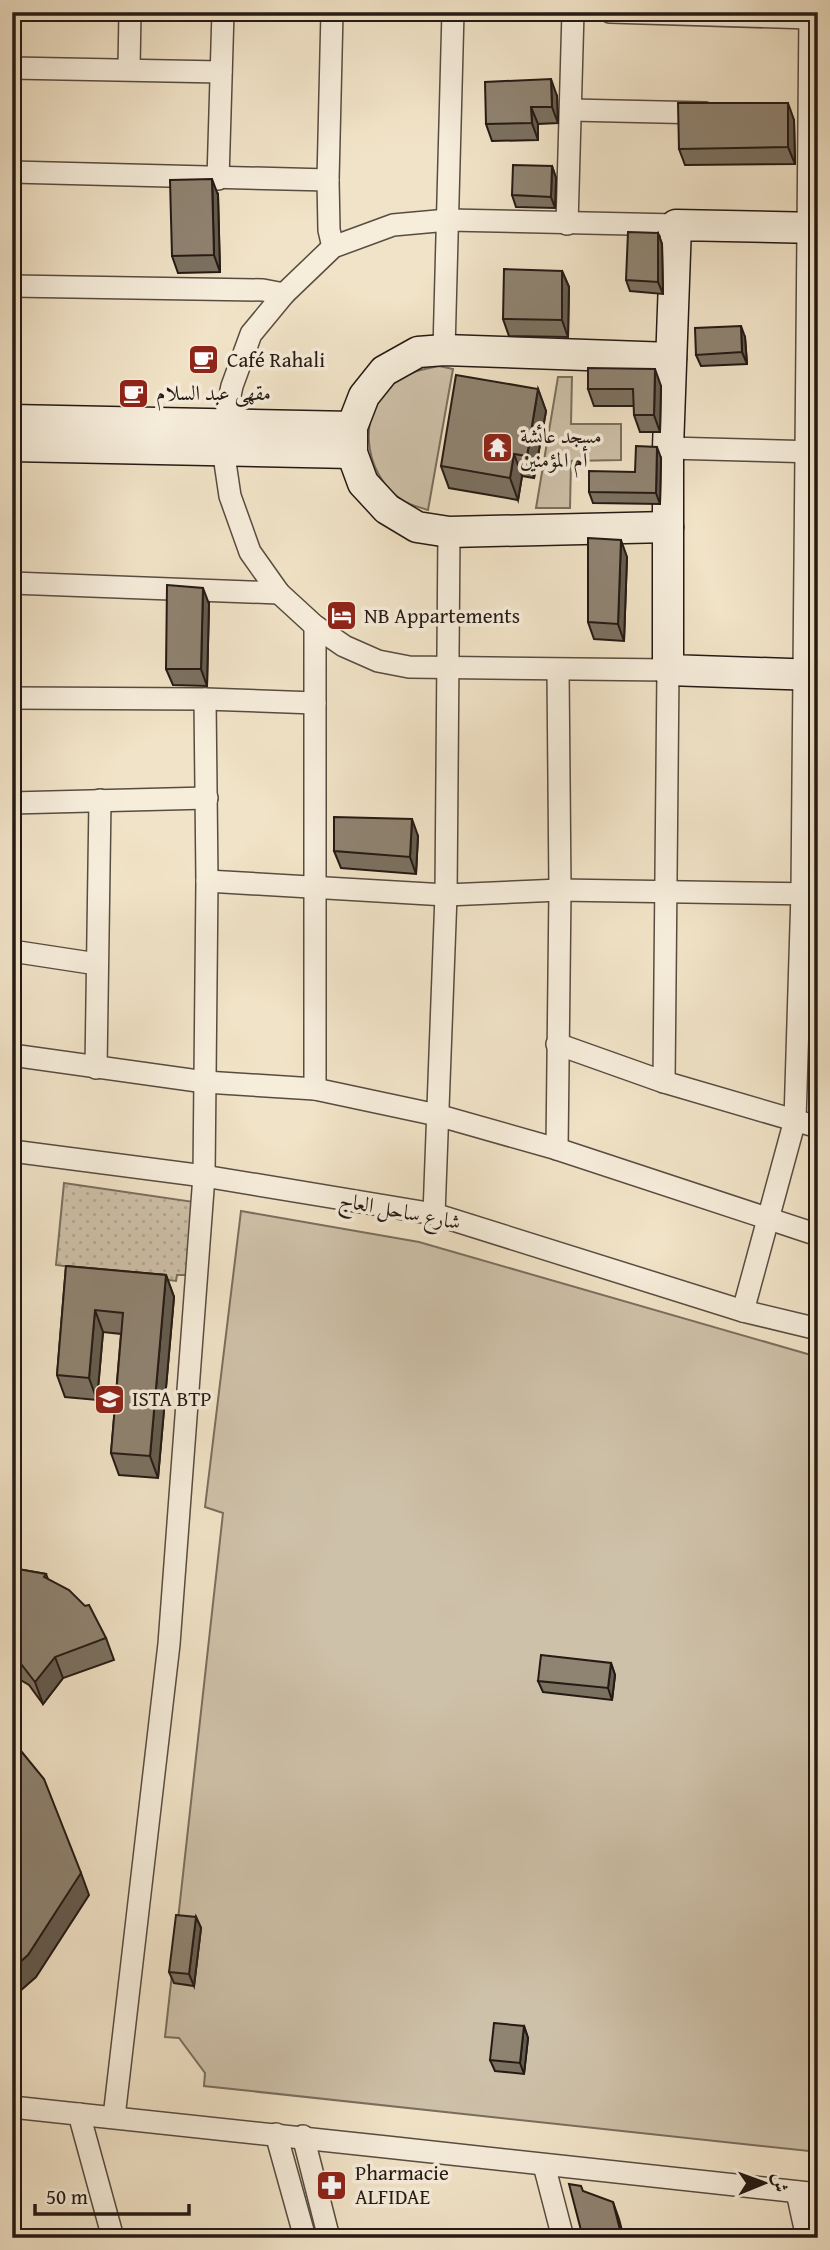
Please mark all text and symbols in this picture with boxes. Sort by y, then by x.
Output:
cafe icon: Café Rahali [187,343,221,377]
place label: Café Rahali [227,344,325,375]
cafe icon: مقهى عبد السلام [116,376,150,410]
place label: مقهى عبد السلام [156,377,271,411]
place label: مسجد عائشة أم المؤمنين [520,420,602,478]
temple icon: مسجد عائشة أم المؤمنين [480,431,514,465]
hotel icon: NB Appartements [324,599,358,633]
place label: NB Appartements [364,600,520,631]
street label: شارع ساحل العاج [336,1184,464,1241]
school or university icon: ISTA BTP [92,1382,126,1416]
place label: ISTA BTP [132,1383,212,1414]
north arrow [728,2148,798,2218]
place label: Pharmacie ALFIDAE [355,2157,449,2212]
pharmacy icon: Pharmacie ALFIDAE [315,2168,349,2202]
scale bar [35,2173,189,2217]
text: ش [767,2173,795,2192]
text: 50 m [46,2181,88,2212]

